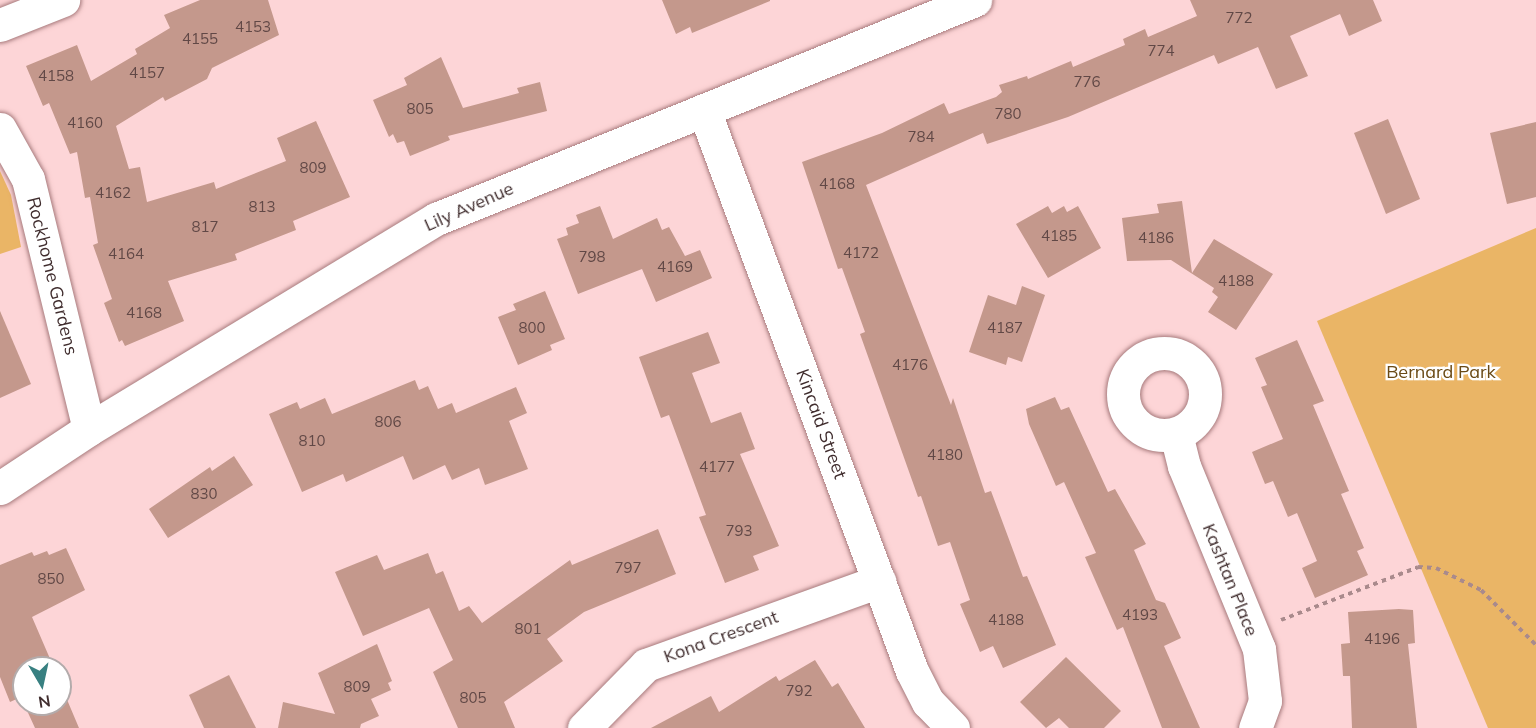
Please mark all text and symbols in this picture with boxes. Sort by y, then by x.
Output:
house number: 772 [1226,9,1252,27]
house number: 4153 [235,18,271,36]
house number: 4155 [182,30,218,48]
house number: 774 [1148,42,1174,60]
house number: 4157 [129,64,165,82]
house number: 4158 [38,67,74,85]
house number: 776 [1074,73,1100,91]
house number: 805 [407,100,433,118]
house number: 780 [995,105,1021,123]
house number: 4160 [67,114,103,132]
house number: 784 [908,128,934,146]
house number: 809 [300,159,326,177]
house number: 4168 [819,175,855,193]
street label: Lily Avenue [421,178,517,236]
house number: 4162 [95,184,131,202]
street label: Rockhome Gardens [22,195,82,357]
house number: 813 [249,198,275,216]
house number: 817 [192,218,218,236]
house number: 4185 [1041,227,1077,245]
house number: 4186 [1138,229,1174,247]
house number: 4172 [843,244,879,262]
house number: 4164 [108,245,144,263]
house number: 798 [579,248,605,266]
house number: 4169 [657,258,693,276]
house number: 4188 [1218,272,1254,290]
house number: 4168 [126,304,162,322]
house number: 800 [519,319,545,337]
house number: 4187 [987,319,1023,337]
house number: 4176 [892,356,928,374]
park label: Bernard Park [1386,361,1496,383]
street label: Kincaid Street [791,366,851,482]
house number: 806 [375,413,401,431]
house number: 810 [299,432,325,450]
house number: 4180 [927,446,963,464]
house number: 4177 [699,458,735,476]
house number: 830 [191,485,217,503]
street label: Kashtan Place [1198,521,1262,639]
house number: 793 [726,522,752,540]
house number: 797 [615,559,641,577]
house number: 850 [38,570,64,588]
street label: Kona Crescent [661,606,781,668]
house number: 4193 [1122,606,1158,624]
house number: 4188 [988,611,1024,629]
house number: 801 [515,620,541,638]
house number: 4196 [1364,630,1400,648]
north arrow [12,656,72,716]
house number: 809 [344,678,370,696]
house number: 792 [786,682,812,700]
house number: 805 [460,689,486,707]
text: N [37,691,52,713]

